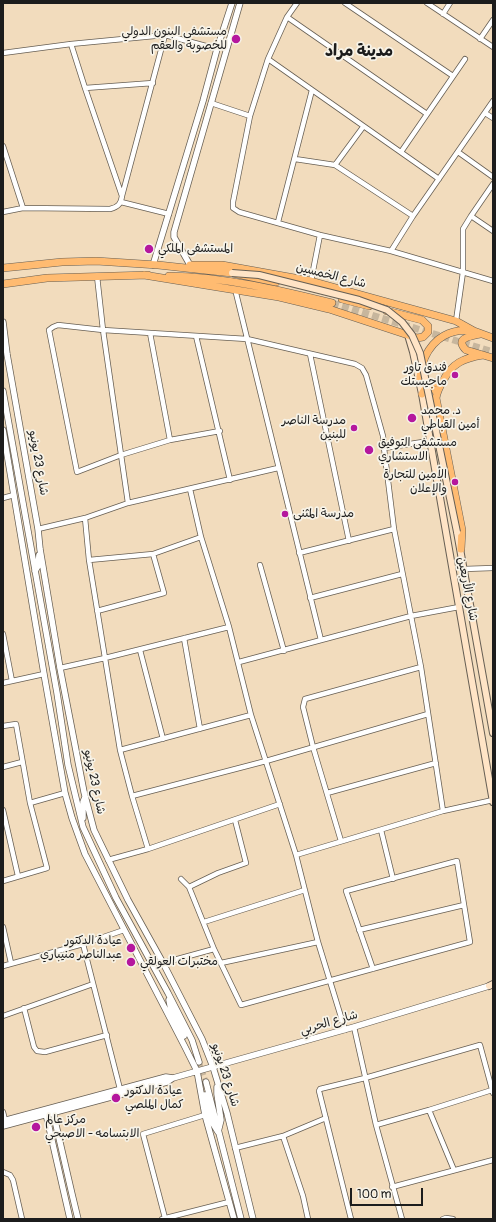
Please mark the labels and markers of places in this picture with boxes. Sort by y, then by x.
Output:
place label: مستشفى البنون الدولي للخصوبة والعقم [122,25,227,53]
marker: مستشفى البنون الدولي للخصوبة والعقم [230,33,242,45]
place label: المستشفى الملكي [158,242,233,256]
marker: المستشفى الملكي [143,243,155,255]
place label: فندق تاور ماجيستك [401,361,447,389]
marker: فندق تاور ماجيستك [450,370,460,380]
place label: د. محمد أمين القباطي [421,404,479,432]
marker: د. محمد أمين القباطي [406,412,418,424]
place label: مدرسة الناصر للبنين [282,414,346,442]
marker: مدرسة الناصر للبنين [349,423,359,433]
place label: مستشفى التوفيق الاستشاري [378,436,457,464]
marker: مستشفى التوفيق الاستشاري [363,444,375,456]
place label: الأمين للتجارة والإعلان [383,468,447,496]
marker: الأمين للتجارة والإعلان [450,477,460,487]
place label: مدرسة المثنى [293,507,354,521]
marker: مدرسة المثنى [280,509,290,519]
place label: عيادة الدكتور عبدالناصر منيباري [40,934,122,962]
marker: عيادة الدكتور عبدالناصر منيباري [125,942,137,954]
place label: مختبرات العولقي [140,955,218,969]
marker: مختبرات العولقي [125,956,137,968]
place label: عيادة الدكتور كمال الملصي [125,1084,184,1112]
marker: عيادة الدكتور كمال الملصي [110,1092,122,1104]
place label: مركز عالم الابتسامه - الاصبحي [45,1113,139,1141]
marker: مركز عالم الابتسامه - الاصبحي [30,1121,42,1133]

